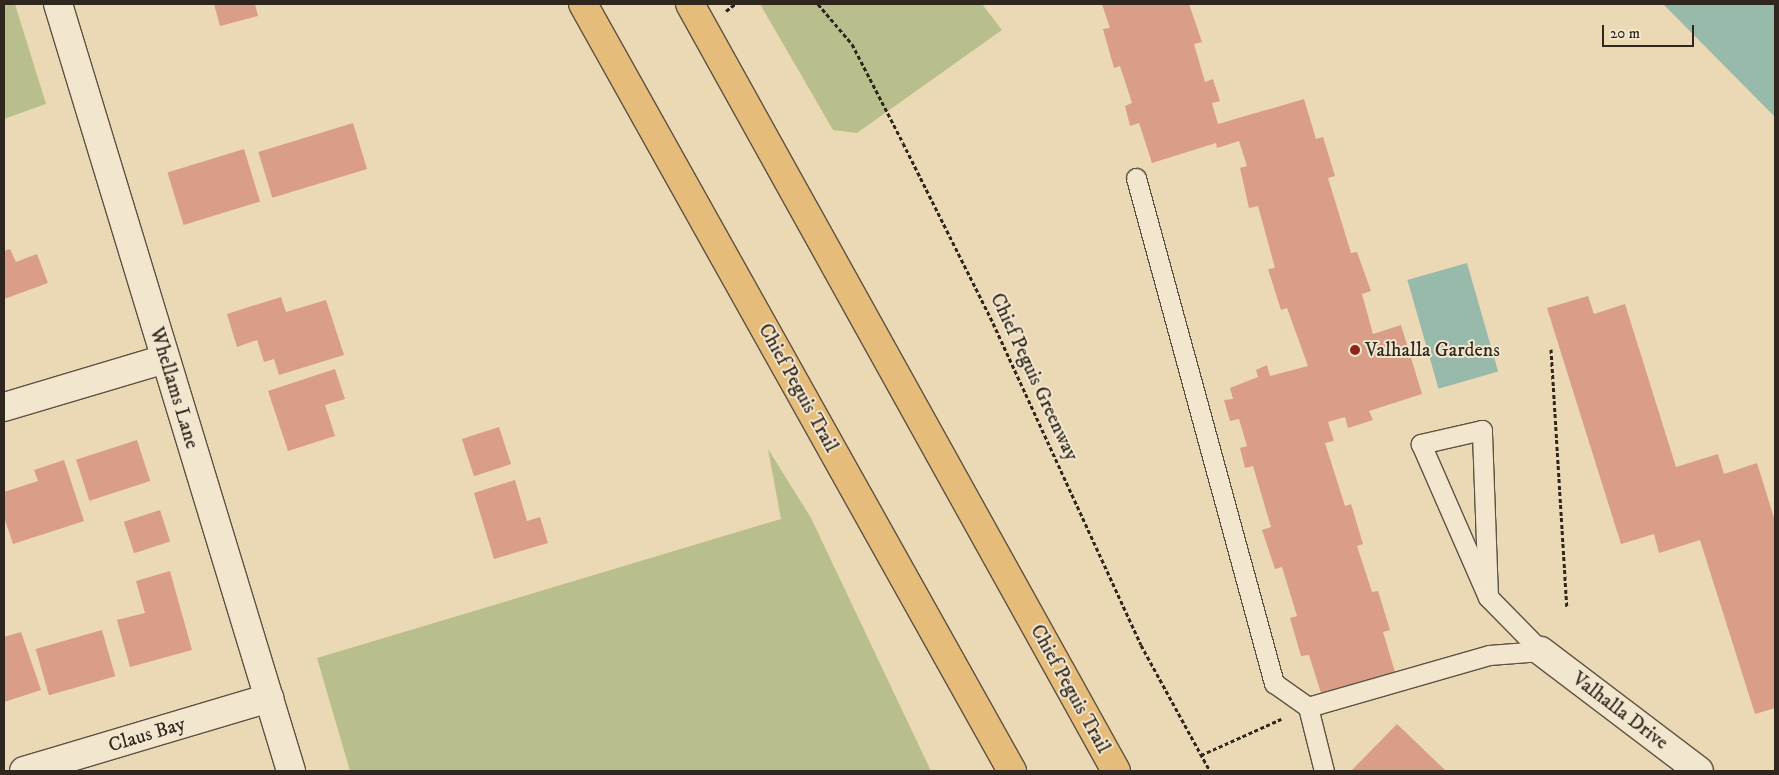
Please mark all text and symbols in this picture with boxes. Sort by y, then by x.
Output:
scale bar [1604,15,1696,47]
text: 20 m [1610,24,1640,43]
street label: Chief Peguis Greenway [985,289,1083,465]
street label: Chief Peguis Trail [753,320,843,456]
street label: Whellams Lane [144,324,204,452]
place label: Valhalla Gardens [1365,338,1500,362]
marker: Valhalla Gardens [1349,344,1361,356]
street label: Chief Peguis Trail [1025,621,1115,757]
street label: Valhalla Drive [1567,667,1673,755]
street label: Claus Bay [106,712,188,758]

